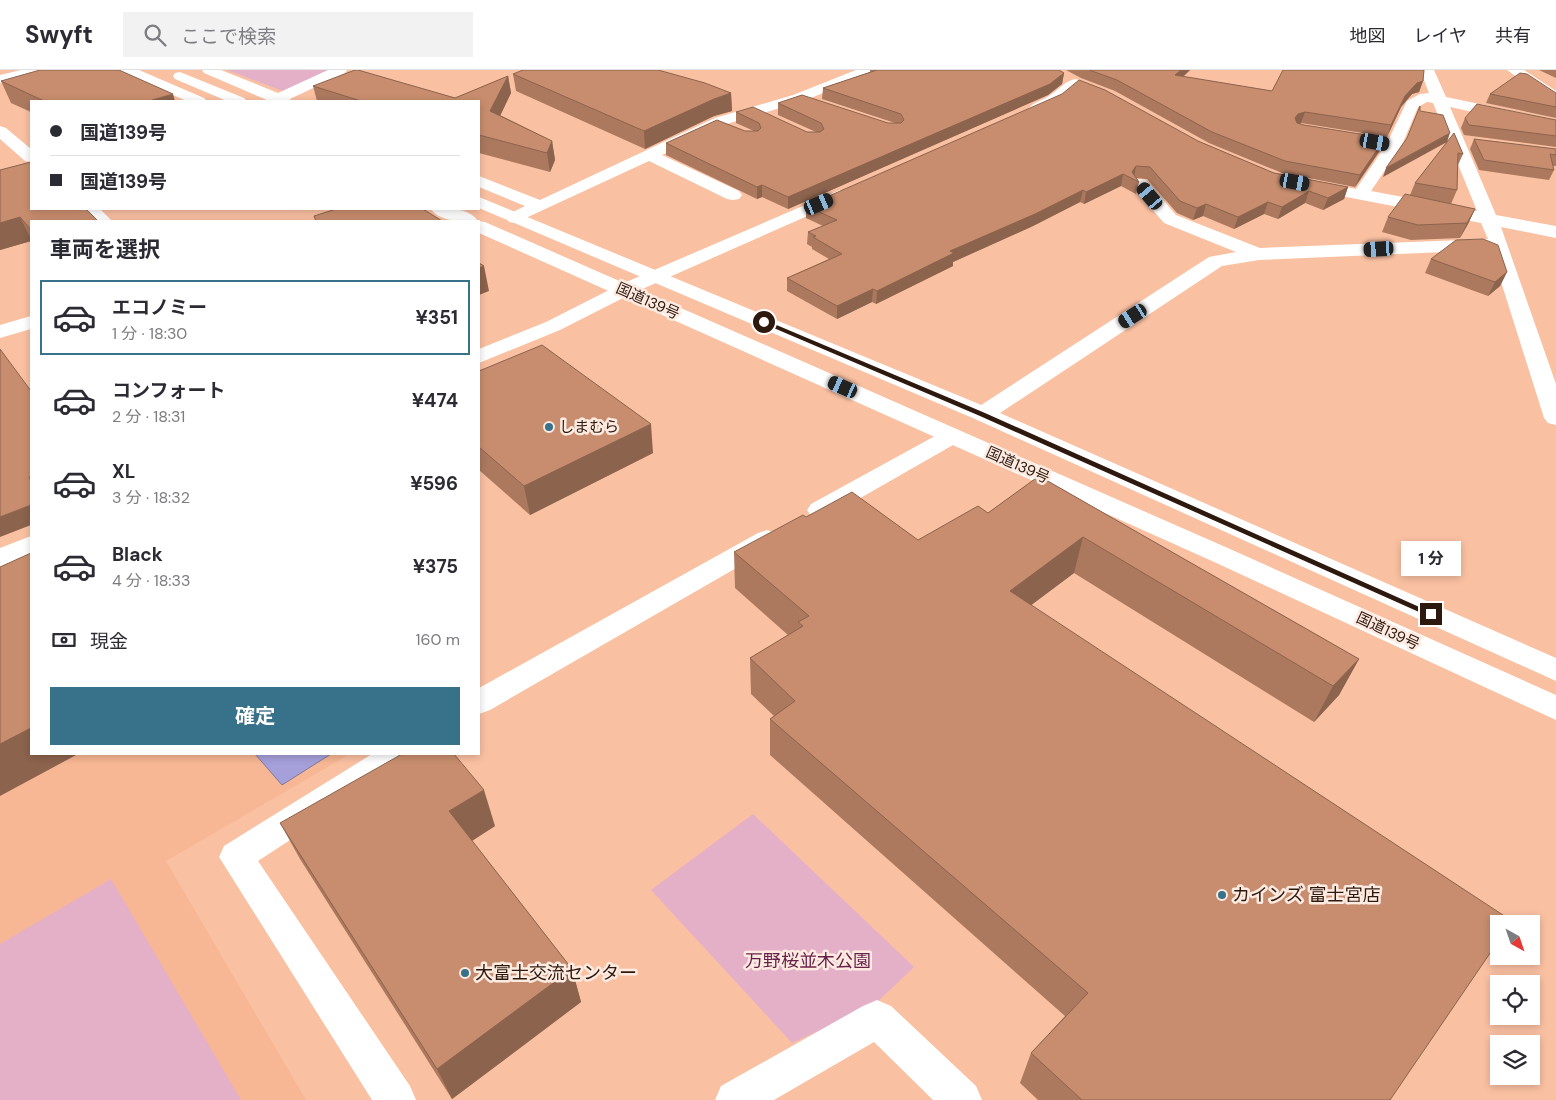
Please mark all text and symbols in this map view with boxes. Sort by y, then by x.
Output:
search box [123,12,473,57]
text: Swyft [25,19,93,50]
icon: search [141,21,169,49]
text: ここで検索 [181,24,276,49]
text: 地図 [1350,24,1386,48]
text: レイヤ [1414,24,1467,48]
text: 共有 [1495,24,1531,48]
text: 国道139号 [80,120,167,145]
car [1358,132,1391,152]
text: 国道139号 [80,169,167,194]
car [1278,172,1311,192]
car [1134,180,1165,212]
car [802,191,835,217]
text: 車両を選択 [50,235,160,264]
car [1363,241,1394,257]
street label: 国道139号 [613,278,683,324]
icon: car [52,295,97,340]
text: エコノミー [112,295,207,320]
car [1116,302,1149,330]
text: ¥351 [415,305,458,330]
route start [753,311,775,333]
text: 1 分 · 18:30 [112,323,187,344]
car [826,374,859,400]
icon: car [52,378,97,423]
text: コンフォート [112,378,225,403]
text: ¥474 [412,388,458,413]
text: 2 分 · 18:31 [112,406,185,427]
place label: しまむら [559,417,619,437]
marker: しまむら [543,421,555,433]
street label: 国道139号 [983,442,1053,488]
text: XL [112,459,135,484]
icon: car [52,461,97,506]
text: ¥596 [410,471,458,496]
text: 3 分 · 18:32 [112,487,190,508]
text: Black [112,542,163,567]
callout: 1 分 [1401,542,1461,576]
icon: car [52,544,97,589]
text: 1 分 [1418,548,1444,569]
text: ¥375 [413,554,458,579]
text: 4 分 · 18:33 [112,570,191,591]
route end [1420,603,1442,625]
street label: 国道139号 [1353,608,1423,654]
icon: cash [50,626,78,654]
text: 現金 [90,629,128,654]
text: 160 m [416,629,460,650]
button: 確定 [50,687,460,745]
place label: カインズ 富士宮店 [1232,883,1380,907]
marker: カインズ 富士宮店 [1216,889,1228,901]
north arrow [1490,915,1540,965]
map controls [1490,915,1540,1085]
park label: 万野桜並木公園 [745,949,871,973]
place label: 大富士交流センター [475,961,637,985]
marker: 大富士交流センター [459,967,471,979]
button: locate [1490,975,1540,1025]
button: layers [1490,1035,1540,1085]

